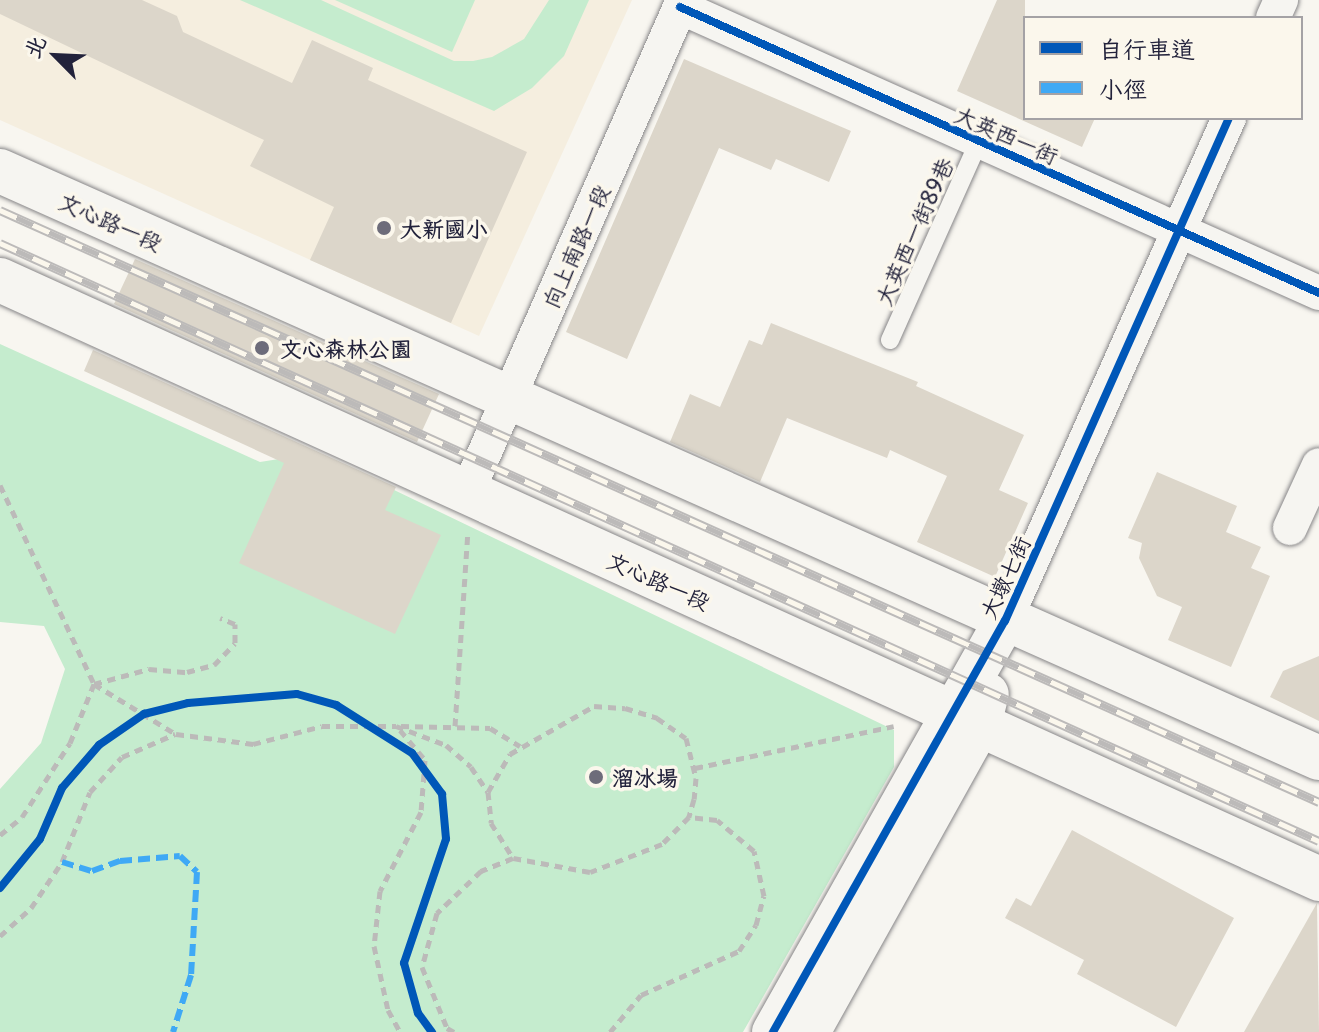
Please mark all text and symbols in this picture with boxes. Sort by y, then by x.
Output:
north arrow [16,16,96,96]
legend [1023,16,1303,120]
text: 北 [14,29,53,63]
text: 自行車道 [1099,30,1195,66]
text: 小徑 [1099,70,1147,106]
street label: 大英西一街 [951,100,1063,168]
street label: 大英西一街89巷 [869,153,957,309]
street label: 向上南路一段 [536,180,614,312]
street label: 文心路一段 [55,187,167,255]
place label: 大新國小 [400,215,488,241]
marker: 大新國小 [375,219,393,237]
place label: 文心森林公園 [280,335,412,361]
marker: 文心森林公園 [251,337,273,359]
street label: 大墩七街 [973,532,1035,622]
street label: 文心路一段 [603,546,715,614]
place label: 溜冰場 [612,764,678,790]
marker: 溜冰場 [587,768,605,786]

